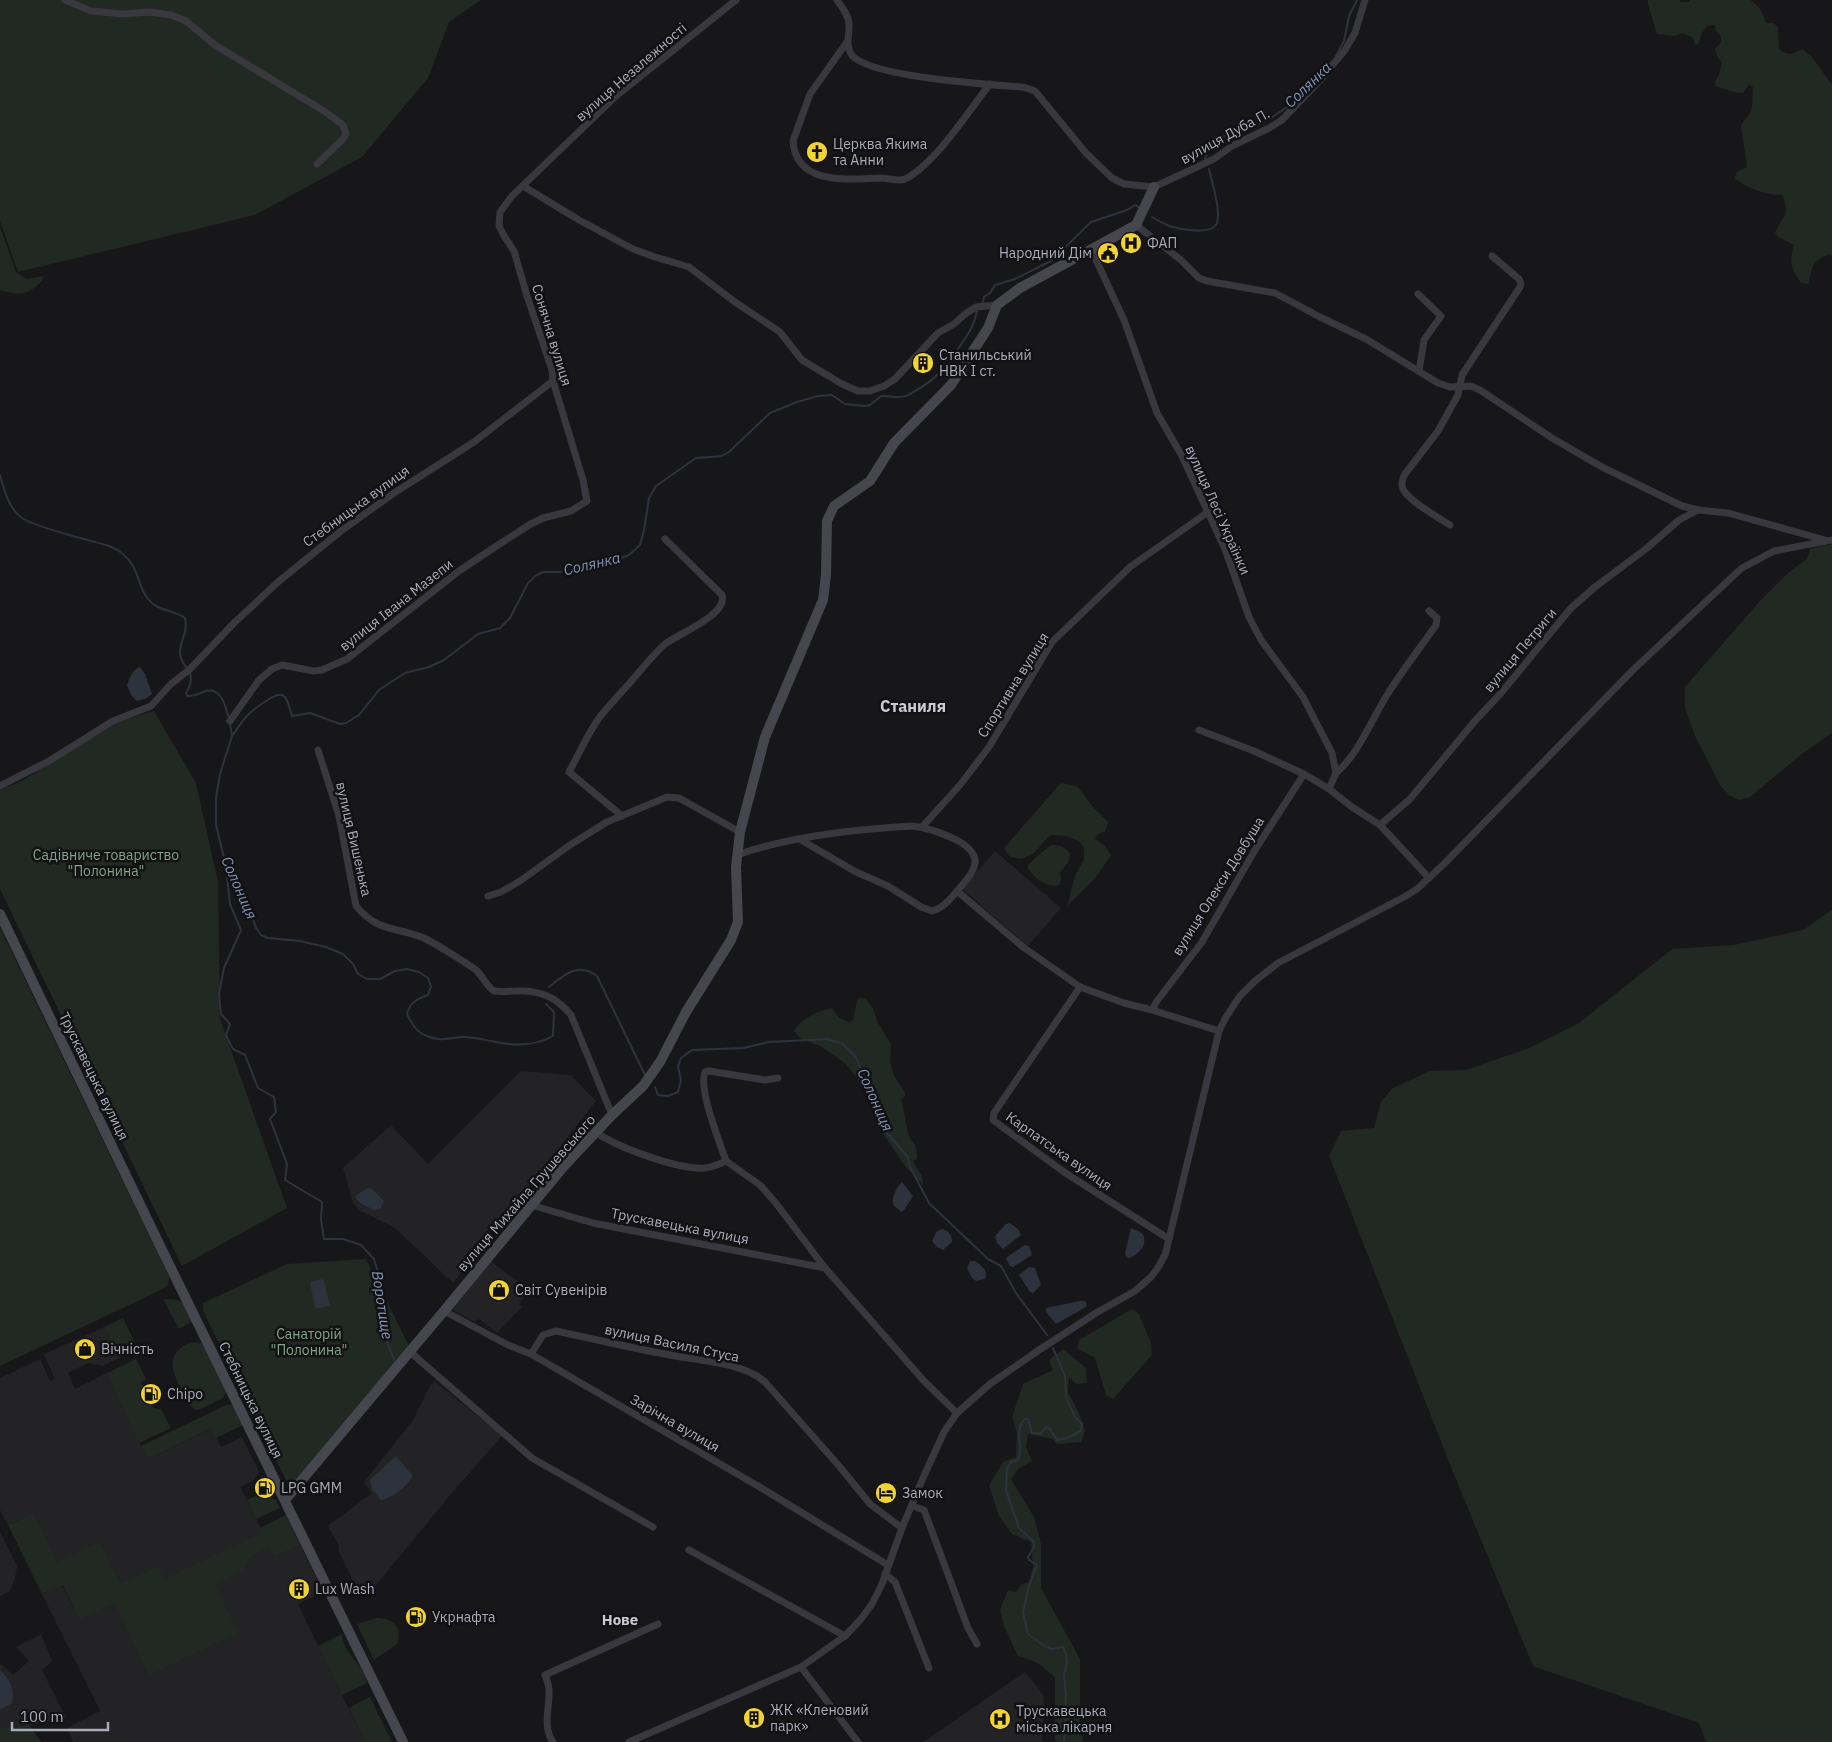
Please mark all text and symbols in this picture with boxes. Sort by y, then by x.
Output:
street label: вулиця Незалежності [572,19,690,125]
water label: Солянка [1280,58,1335,112]
street label: вулиця Дуба П. [1177,104,1273,168]
place label: Церква Якима та Анни [833,135,928,169]
church icon: Церква Якима та Анни [805,140,829,164]
hospital icon: ФАП [1119,231,1143,255]
place label: ФАП [1147,234,1177,252]
public building icon: Народний Дім [1096,241,1120,265]
place label: Народний Дім [999,244,1092,262]
street label: Сонячна вулиця [528,282,576,388]
place label: Станильський НВК І ст. [939,346,1032,380]
building icon: Станильський НВК І ст. [911,351,935,375]
street label: вулиця Лесі Українки [1181,443,1255,577]
street label: Стебницька вулиця [299,461,413,551]
water label: Солянка [562,548,622,579]
street label: вулиця Івана Мазепи [336,555,456,655]
street label: вулиця Петриги [1480,604,1560,696]
street label: Спортивна вулиця [973,629,1053,741]
district label: Станиля [880,696,946,716]
street label: вулиця Вишенька [332,780,376,898]
street label: вулиця Олекси Довбуша [1168,813,1268,959]
park label: Садівниче товариство "Полонина" [33,846,179,880]
water label: Солониця [217,854,262,922]
street label: Трускавецька вулиця [55,1009,133,1143]
water label: Солониця [853,1066,898,1134]
street label: Карпатська вулиця [1002,1108,1116,1194]
street label: вулиця Михайла Грушевського [453,1111,599,1275]
street label: Трускавецька вулиця [609,1204,751,1248]
water label: Воротище [368,1269,397,1341]
shop icon: Світ Сувенірів [487,1278,511,1302]
place label: Світ Сувенірів [515,1281,607,1299]
street label: вулиця Василя Стуса [603,1320,741,1366]
park label: Санаторій "Полонина" [271,1325,347,1359]
shop icon: Вічність [73,1337,97,1361]
street label: Стебницька вулиця [215,1339,287,1461]
place label: Вічність [101,1340,154,1358]
fuel station icon: Chipo [139,1382,163,1406]
place label: Chipo [167,1385,203,1403]
street label: Зарічна вулиця [627,1390,723,1456]
fuel station icon: LPG GMM [253,1476,277,1500]
place label: LPG GMM [281,1479,342,1497]
hotel icon: Замок [874,1481,898,1505]
place label: Замок [902,1484,943,1502]
building icon: Lux Wash [287,1577,311,1601]
place label: Lux Wash [315,1580,375,1598]
fuel station icon: Укрнафта [404,1605,428,1629]
place label: Укрнафта [432,1608,496,1626]
district label: Нове [602,1610,638,1629]
scale bar [12,1700,109,1732]
place label: ЖК «Кленовий парк» [770,1701,869,1735]
place label: Трускавецька міська лікарня [1016,1702,1112,1736]
building icon: ЖК «Кленовий парк» [742,1706,766,1730]
text: 100 m [20,1707,64,1726]
hospital icon: Трускавецька міська лікарня [988,1707,1012,1731]

